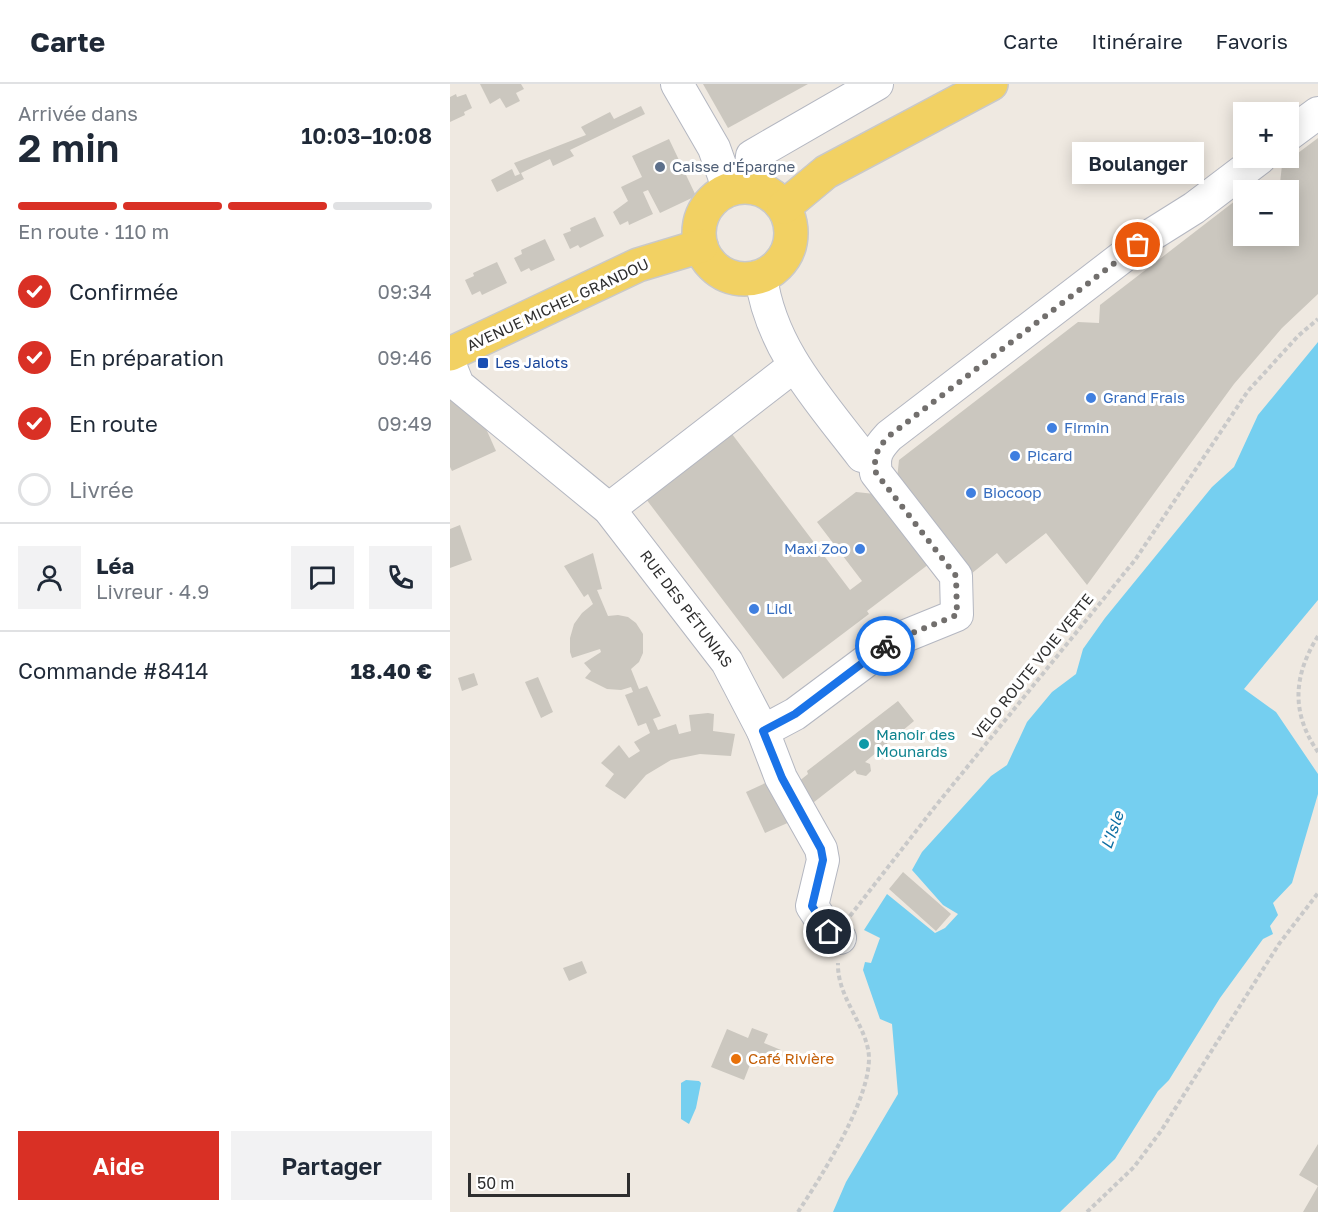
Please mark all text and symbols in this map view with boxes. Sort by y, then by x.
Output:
text: Carte [30,25,105,58]
text: Carte [1003,28,1058,54]
text: Itinéraire [1091,28,1183,54]
text: Favoris [1216,28,1288,54]
text: Arrivée dans [18,101,138,125]
map controls [1233,102,1299,246]
button: + [1233,102,1299,168]
text: 10:03–10:08 [301,122,432,149]
text: 2 min [18,124,119,171]
callout: Boulanger [1072,143,1204,185]
text: Boulanger [1088,151,1188,175]
place label: Caisse d'Épargne [672,157,796,175]
marker: Caisse d'Épargne [653,160,667,174]
button: − [1233,180,1299,246]
text: En route · 110 m [18,219,169,243]
pin [1112,219,1163,270]
icon: bag [1121,228,1154,261]
street label: AVENUE MICHEL GRANDOU [464,254,651,354]
icon: check [18,275,51,308]
text: Confirmée [69,278,178,305]
text: 09:34 [378,279,432,303]
icon: check [18,341,51,374]
text: En préparation [69,344,224,371]
text: 09:46 [377,345,432,369]
place label: Les Jalots [495,353,568,371]
marker: Les Jalots [476,356,490,370]
place label: Grand Frais [1103,388,1185,406]
marker: Grand Frais [1084,391,1098,405]
icon: check [18,407,51,440]
text: En route [69,410,158,437]
text: 09:49 [377,411,432,435]
place label: Firmin [1064,418,1109,436]
marker: Firmin [1045,421,1059,435]
place label: Picard [1027,446,1072,464]
marker: Picard [1008,449,1022,463]
text: Livrée [69,476,134,503]
place label: Biocoop [983,483,1041,501]
marker: Biocoop [964,486,978,500]
place label: Maxi Zoo [784,539,848,557]
marker: Maxi Zoo [853,542,867,556]
button: person [18,546,81,609]
button: chat [291,546,354,609]
button: phone [369,546,432,609]
street label: RUE DES PÉTUNIAS [637,546,737,670]
text: Léa [96,552,134,579]
text: Livreur · 4.9 [96,579,209,603]
street label: VELO ROUTE VOIE VERTE [968,590,1097,743]
place label: Lidl [766,599,793,617]
marker: Lidl [747,602,761,616]
courier [855,616,915,676]
icon: bike [869,630,902,663]
text: Commande #8414 [18,657,209,684]
text: 18.40 € [350,657,432,684]
place label: Manoir des Mounards [876,725,955,760]
marker: Manoir des Mounards [857,737,871,751]
water label: L'Isle [1096,807,1129,852]
pin [803,906,854,957]
icon: home [812,915,845,948]
place label: Café Rivière [748,1049,834,1067]
marker: Café Rivière [729,1052,743,1066]
button: Aide [18,1131,219,1200]
button: Partager [231,1131,432,1200]
scale bar [468,1170,630,1198]
text: 50 m [477,1173,514,1193]

